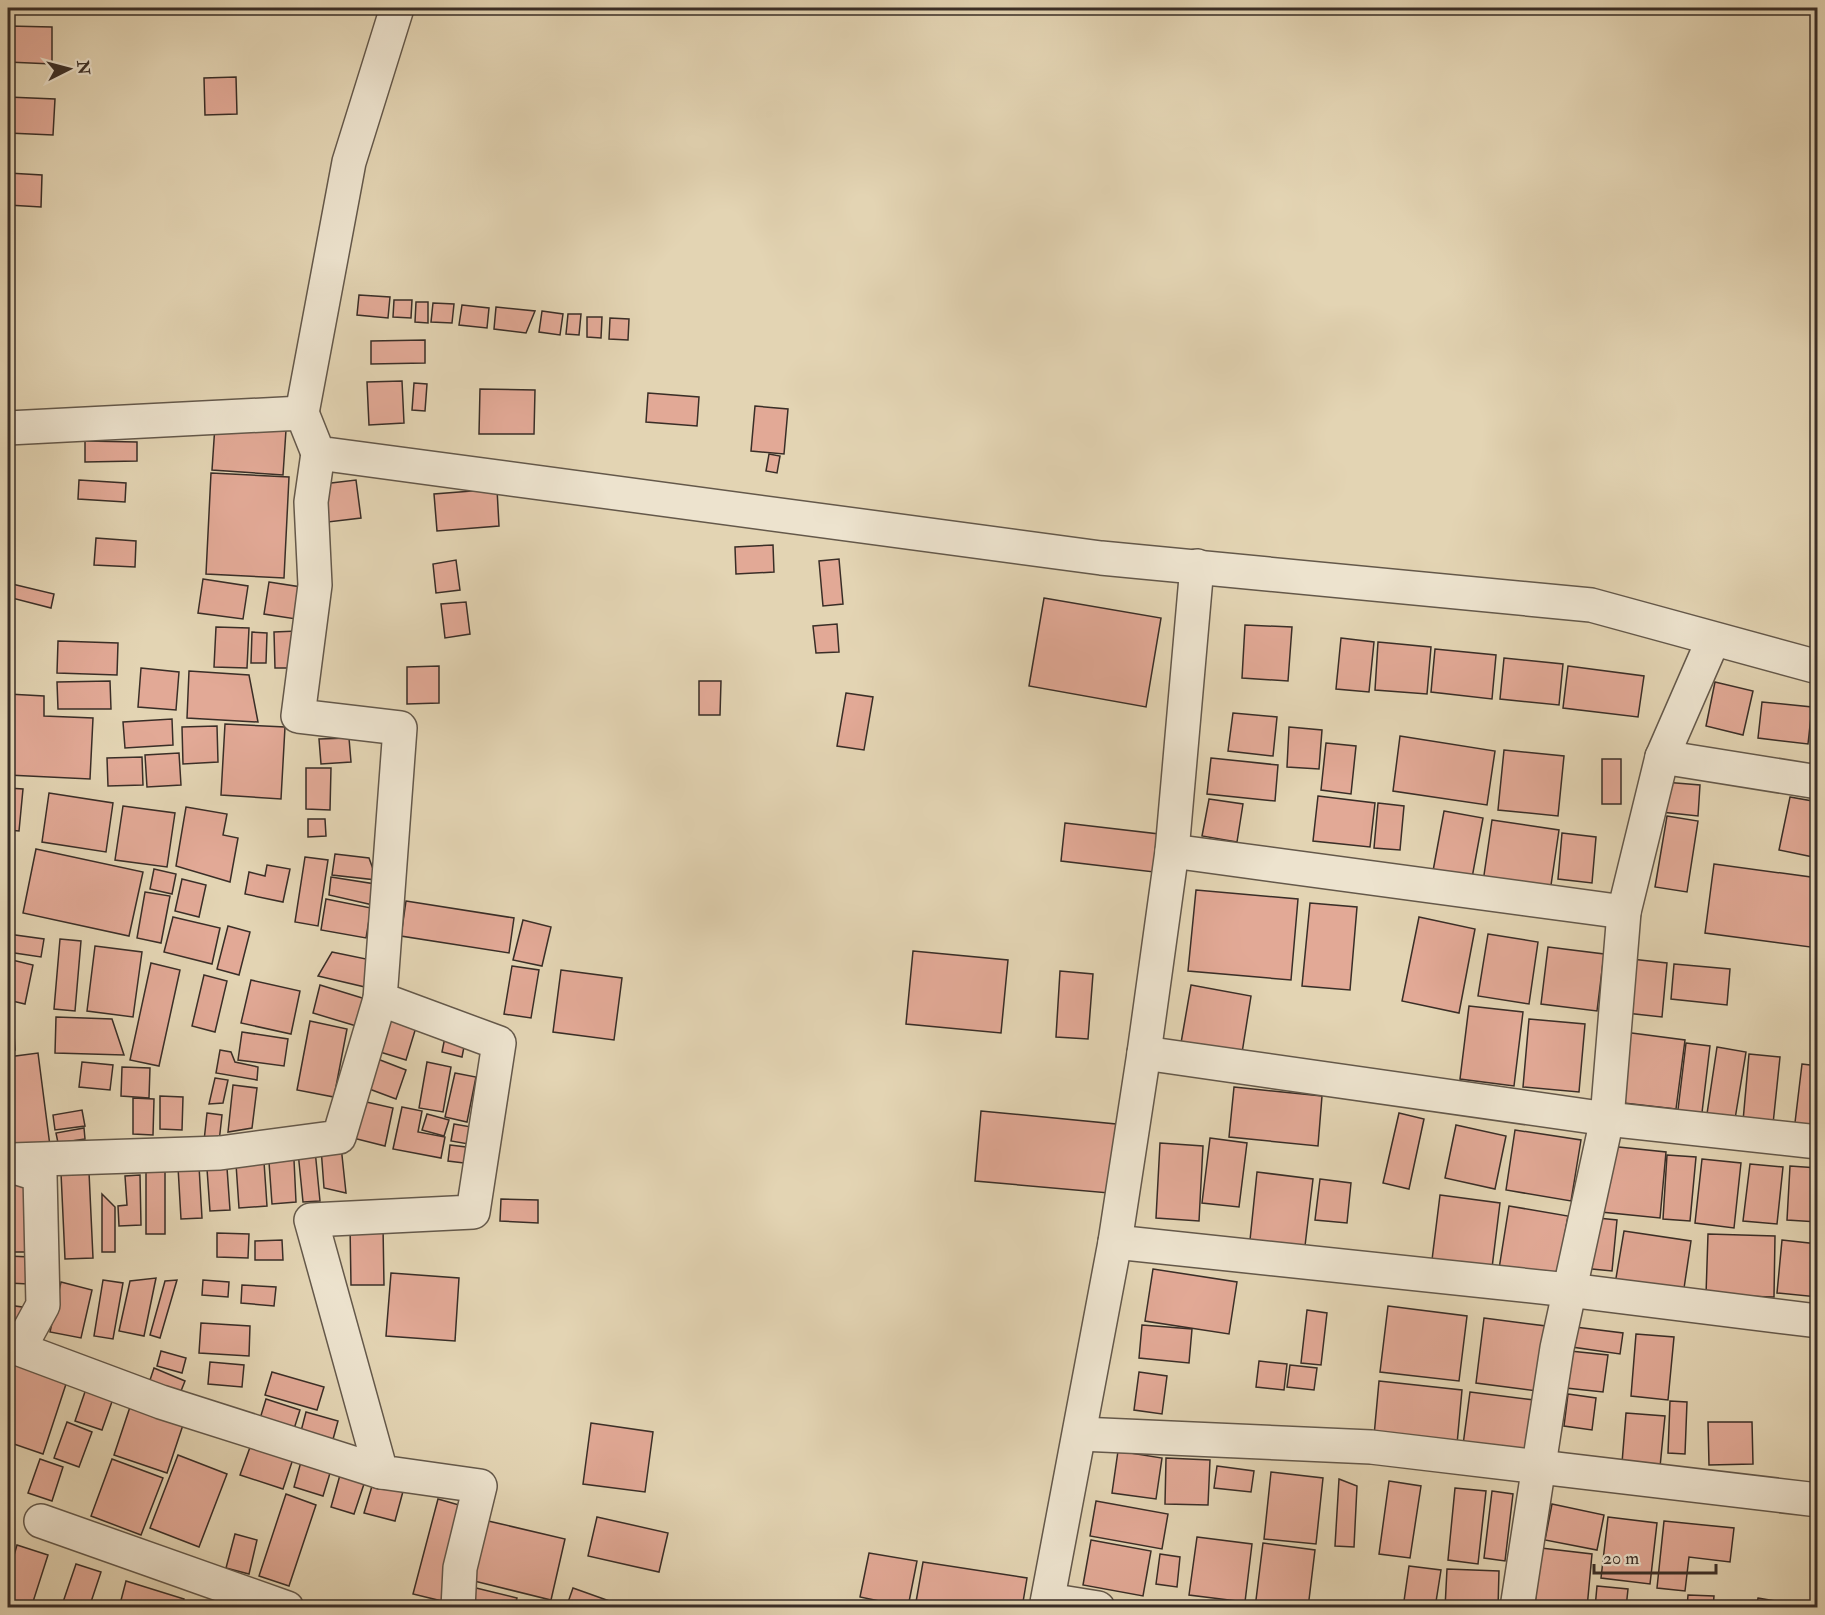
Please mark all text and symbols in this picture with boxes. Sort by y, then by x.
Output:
north arrow [39,39,99,99]
text: N [72,58,94,76]
scale bar [1594,1537,1716,1575]
text: 20 m [1603,1547,1639,1570]

